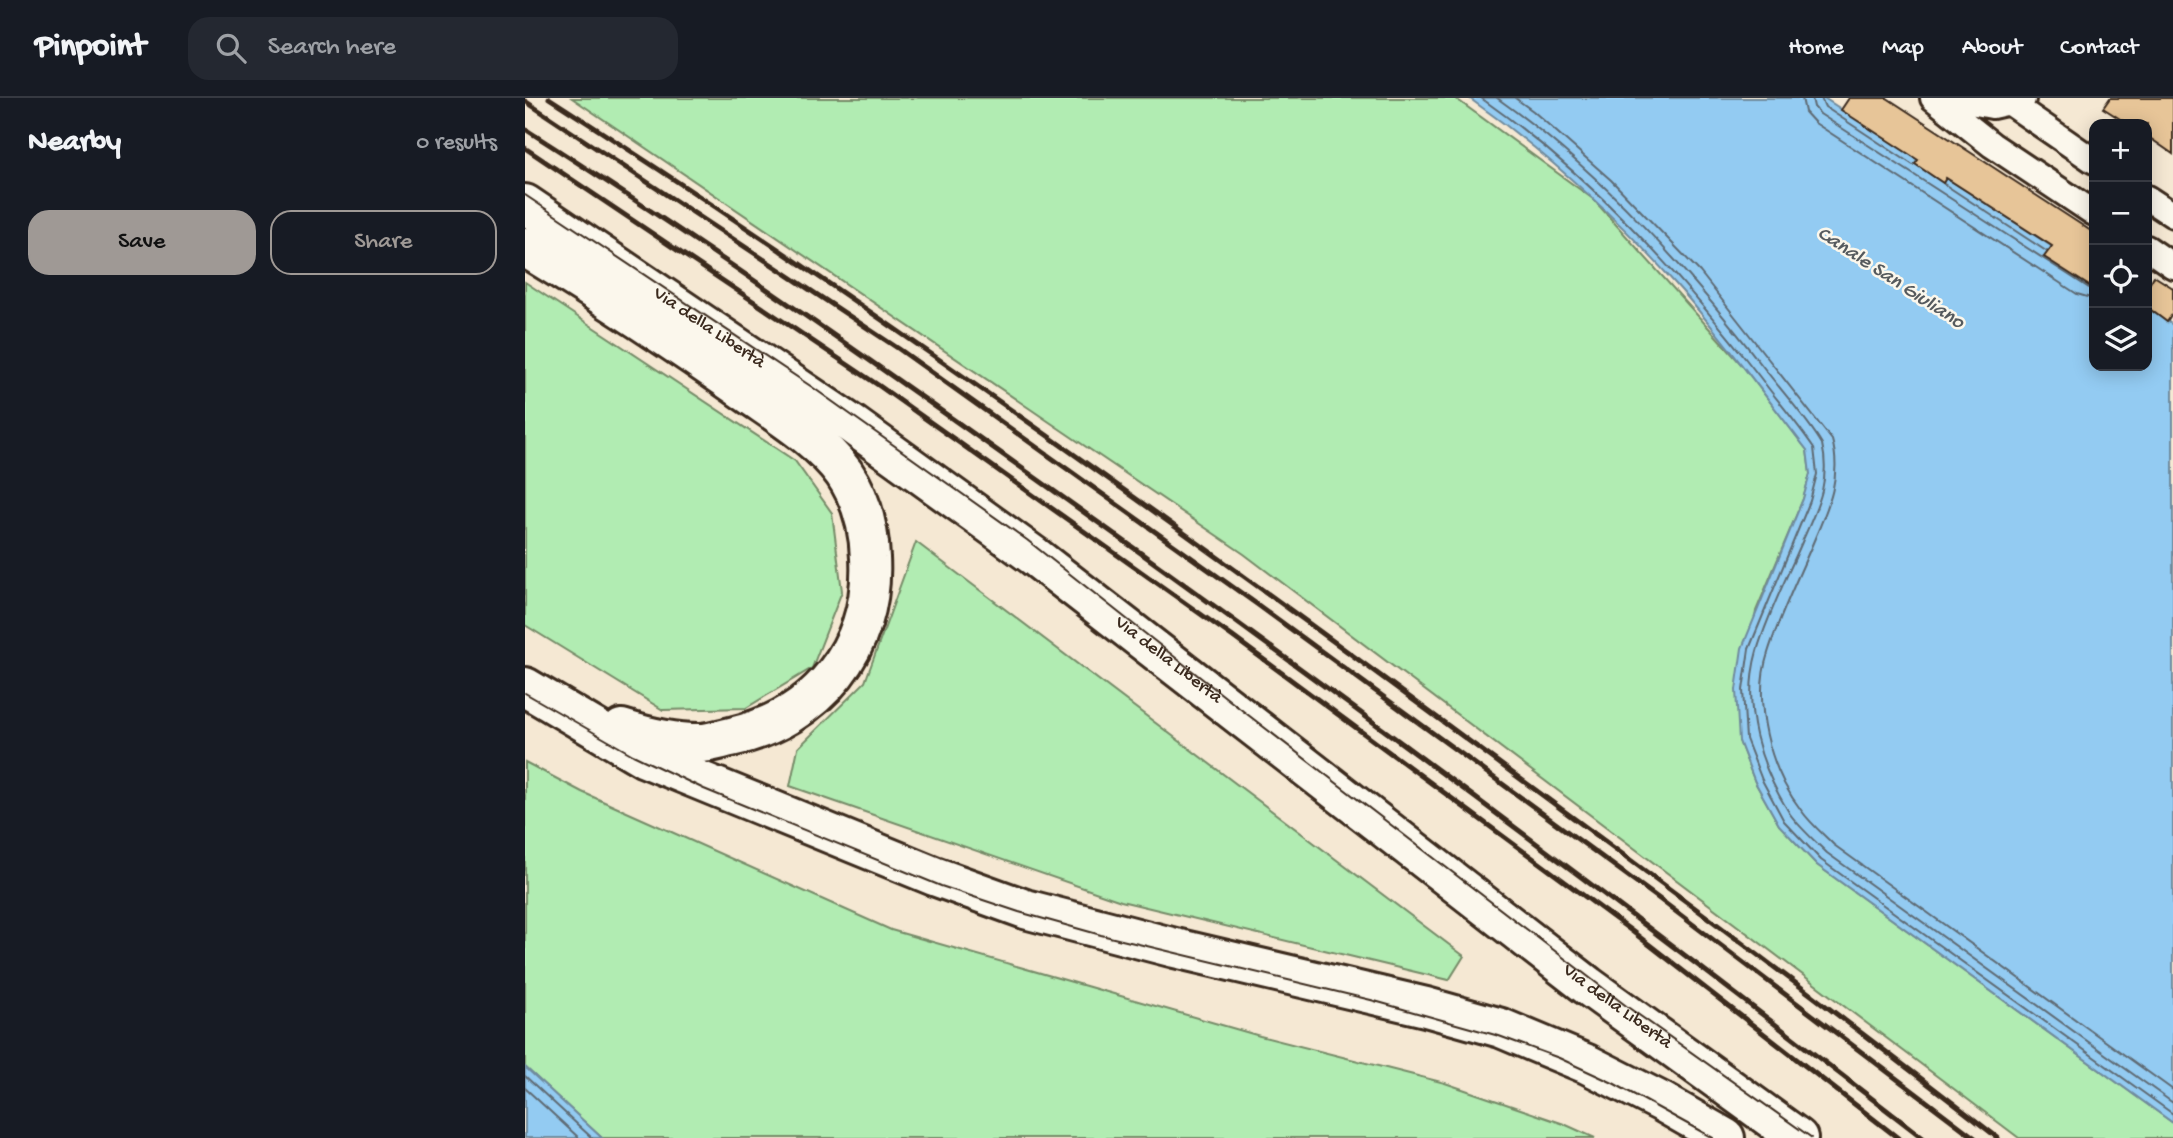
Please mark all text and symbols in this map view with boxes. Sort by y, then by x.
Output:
search box [188,17,678,80]
text: Pinpoint [35,29,146,67]
icon: search [212,29,250,67]
text: Search here [268,33,396,64]
text: Home [1788,34,1844,63]
text: Map [1882,34,1924,63]
text: About [1962,34,2022,63]
text: Contact [2060,34,2138,63]
map controls [2089,119,2152,371]
button: + [2089,119,2152,182]
text: Nearby [28,126,121,161]
text: 0 results [416,130,497,157]
button: − [2089,182,2152,245]
button: Save [28,210,256,275]
button: Share [270,210,497,275]
water label: Canale San Giuliano [1812,222,1969,337]
button: locate [2089,245,2152,308]
street label: Via della Libertà [648,282,771,375]
button: layers [2089,308,2152,371]
street label: Via della Libertà [1109,611,1228,710]
street label: Via della Libertà [1557,958,1678,1055]

